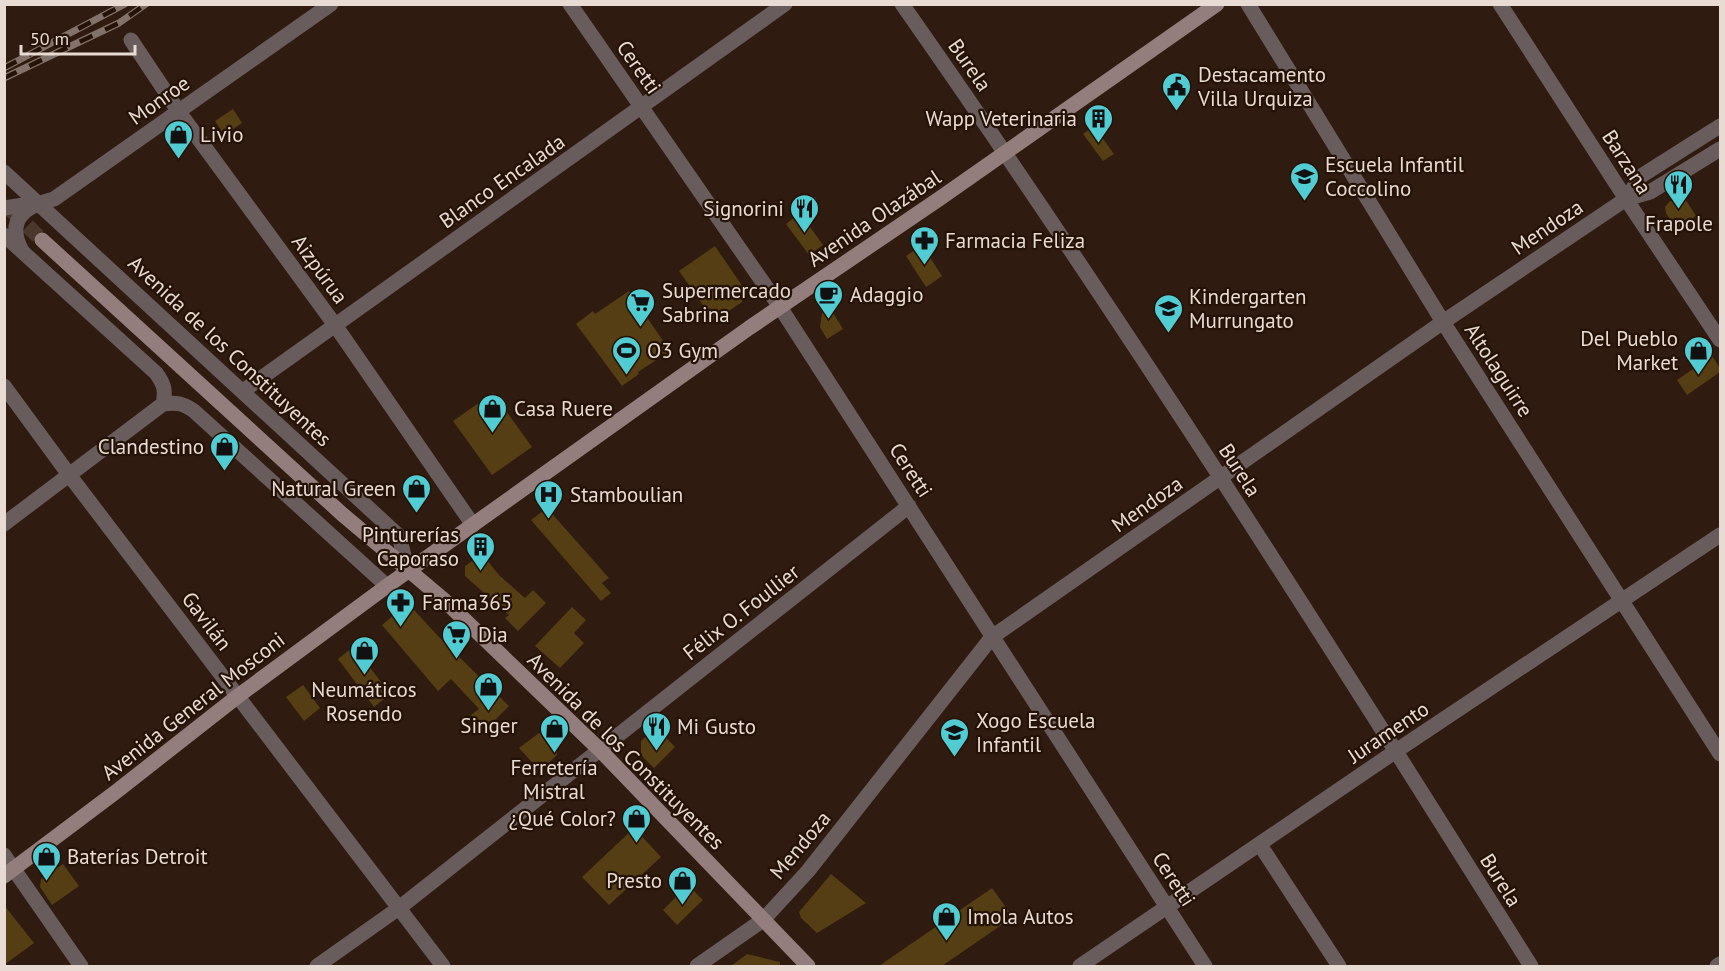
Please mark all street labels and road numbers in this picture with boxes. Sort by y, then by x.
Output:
street label: Burela [942,34,998,96]
street label: Ceretti [611,35,667,99]
street label: Monroe [123,69,195,131]
street label: Barzana [1596,125,1658,199]
street label: Blanco Encalada [434,128,570,234]
street label: Avenida Olazábal [802,163,946,273]
street label: Mendoza [1506,193,1588,261]
street label: Aizpúrua [286,229,354,309]
street label: Avenida de los Constituyentes [123,250,337,452]
street label: Altolaguirre [1459,318,1539,422]
street label: Ceretti [883,438,939,502]
street label: Burela [1213,438,1267,502]
street label: Mendoza [1106,470,1188,538]
street label: Félix O. Foullier [677,558,805,666]
street label: Gavilán [176,586,238,656]
street label: Avenida General Mosconi [96,626,290,786]
street label: Avenida de los Constituyentes [522,647,730,855]
street label: Juramento [1341,695,1434,770]
street label: Mendoza [764,805,836,885]
street label: Ceretti [1146,847,1202,911]
street label: Burela [1474,848,1528,912]

